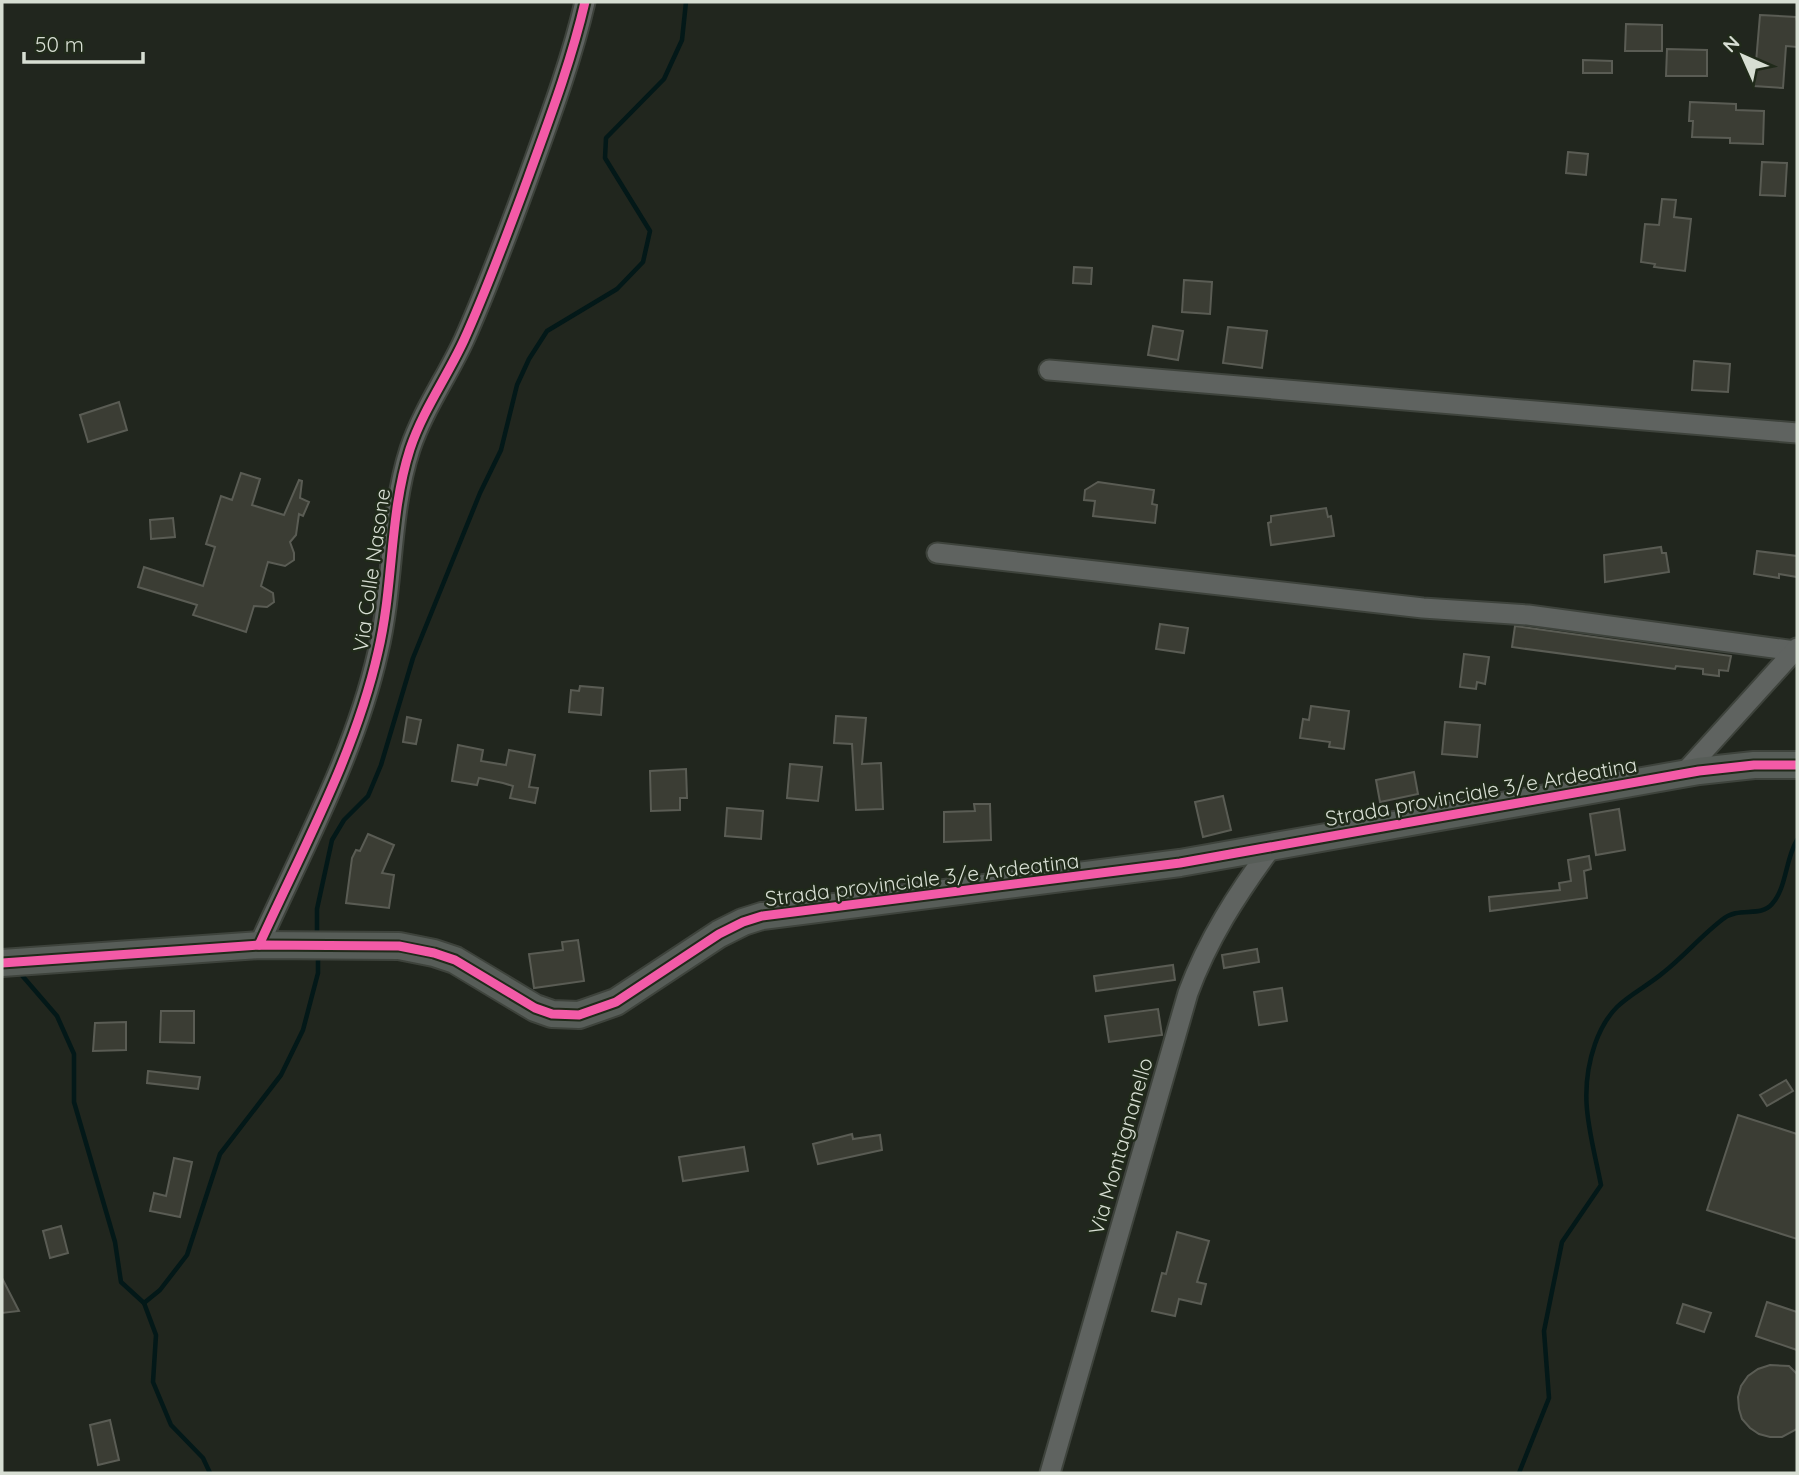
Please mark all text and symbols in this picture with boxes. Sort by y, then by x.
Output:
scale bar [24,21,144,65]
north arrow [1708,21,1778,91]
text: 50 m [35,31,84,57]
text: N [1718,31,1744,57]
street label: Via Colle Nasone [347,487,395,653]
street label: Strada provinciale 3/e Ardeatina [1323,751,1639,831]
street label: Strada provinciale 3/e Ardeatina [763,847,1081,911]
street label: Via Montagnanello [1082,1054,1158,1238]

